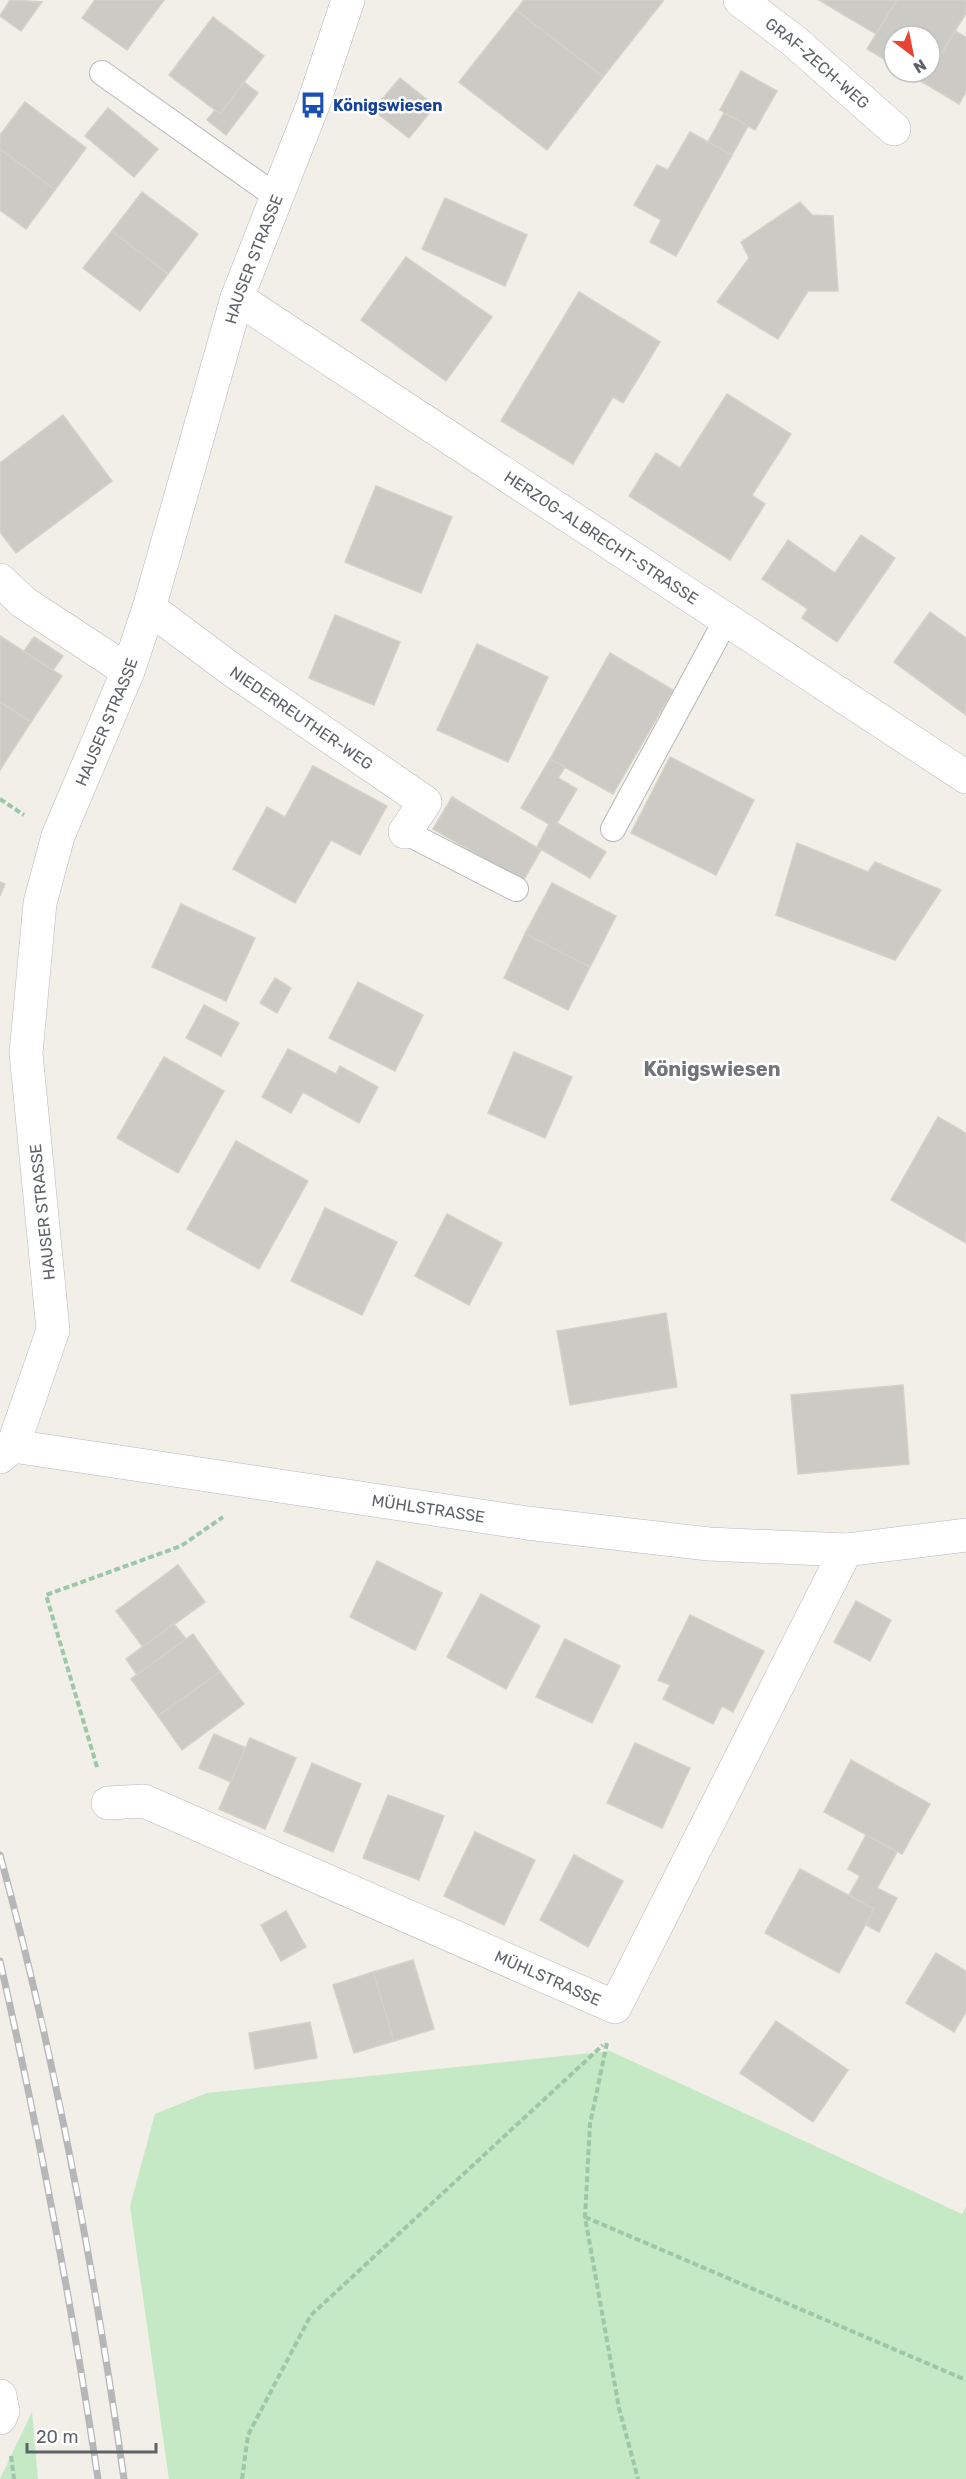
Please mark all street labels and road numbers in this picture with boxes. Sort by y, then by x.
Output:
street label: GRAF-ZECH-WEG [762,14,873,113]
street label: HAUSER STRASSE [221,192,287,326]
street label: HERZOG-ALBRECHT-STRASSE [500,467,702,608]
street label: HAUSER STRASSE [71,656,142,789]
street label: NIEDERREUTHER-WEG [226,662,377,774]
street label: HAUSER STRASSE [26,1143,59,1281]
street label: MÜHLSTRASSE [370,1491,486,1527]
street label: MÜHLSTRASSE [492,1947,604,2010]

